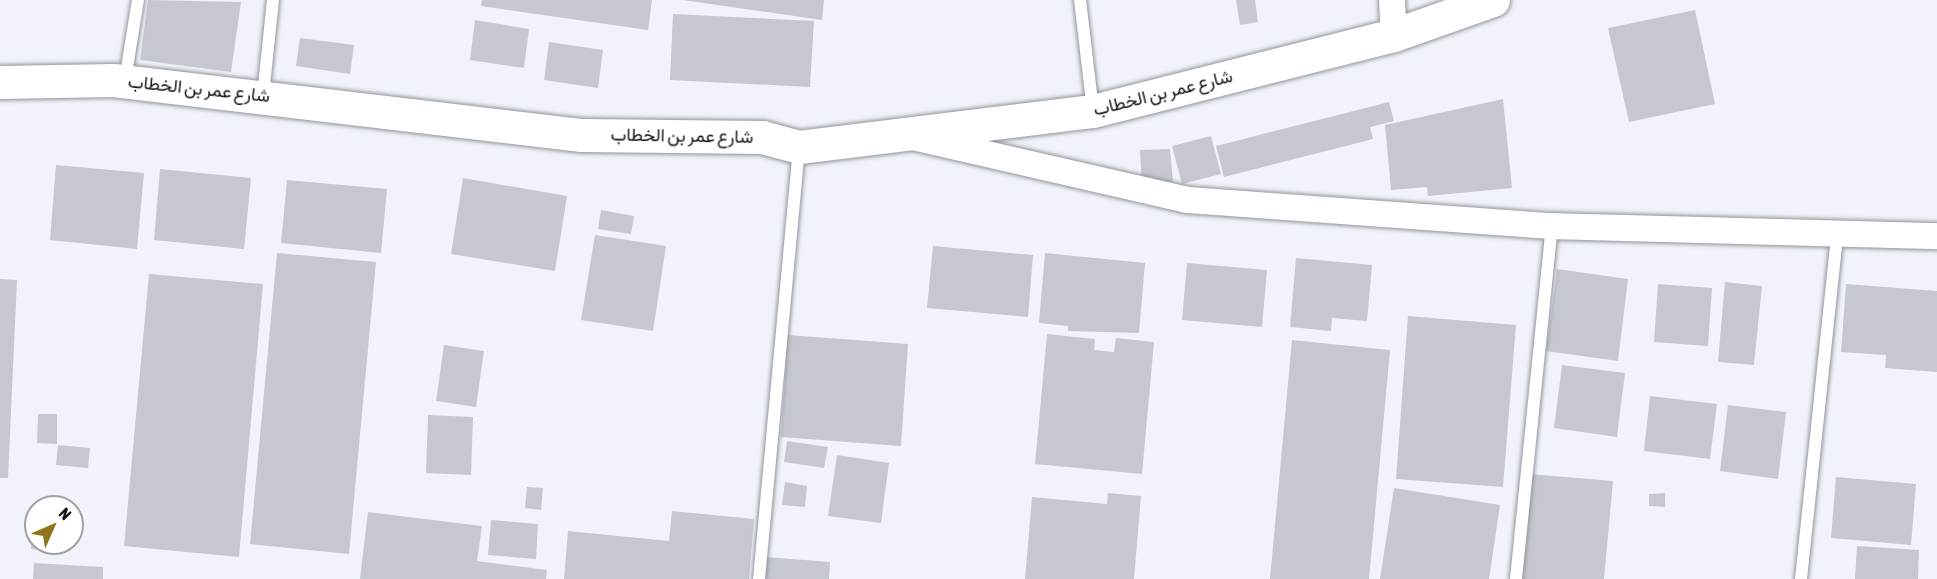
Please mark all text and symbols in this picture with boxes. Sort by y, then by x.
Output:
street label: شارع عمر بن الخطاب [1091,65,1235,121]
street label: شارع عمر بن الخطاب [127,71,271,107]
street label: شارع عمر بن الخطاب [610,124,754,148]
north arrow [24,495,84,555]
text: N [56,504,75,523]

